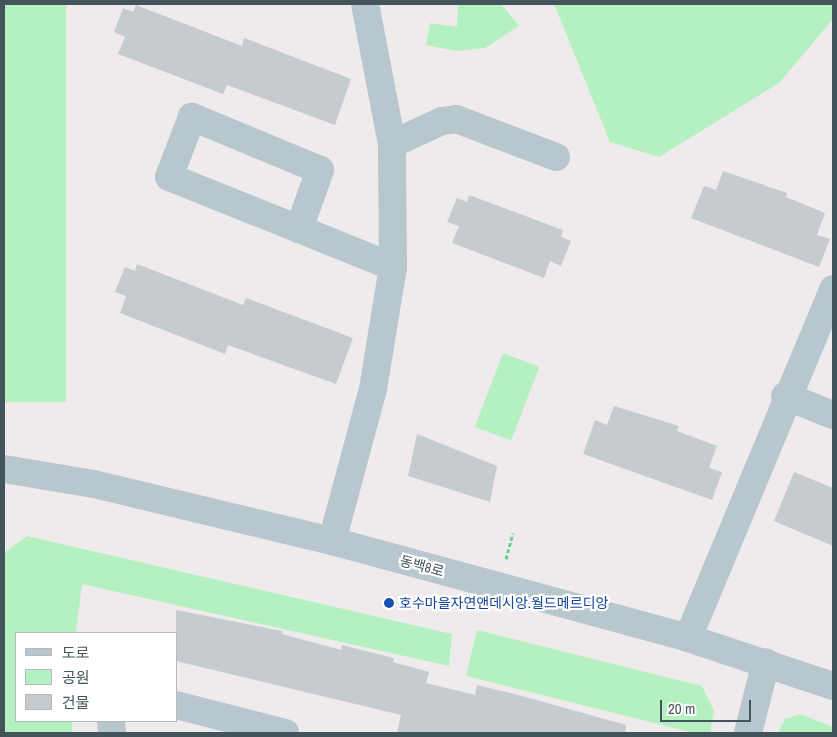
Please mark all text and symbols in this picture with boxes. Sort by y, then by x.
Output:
street label: 동백8로 [398,552,446,580]
place label: 호수마을자연앤데시앙.월드메르디앙 [399,595,608,611]
marker: 호수마을자연앤데시앙.월드메르디앙 [383,597,395,609]
legend [15,632,178,722]
text: 도로 [62,642,90,663]
text: 공원 [62,667,90,688]
scale bar [662,690,753,722]
text: 건물 [62,692,90,713]
text: 20 m [668,698,695,719]

